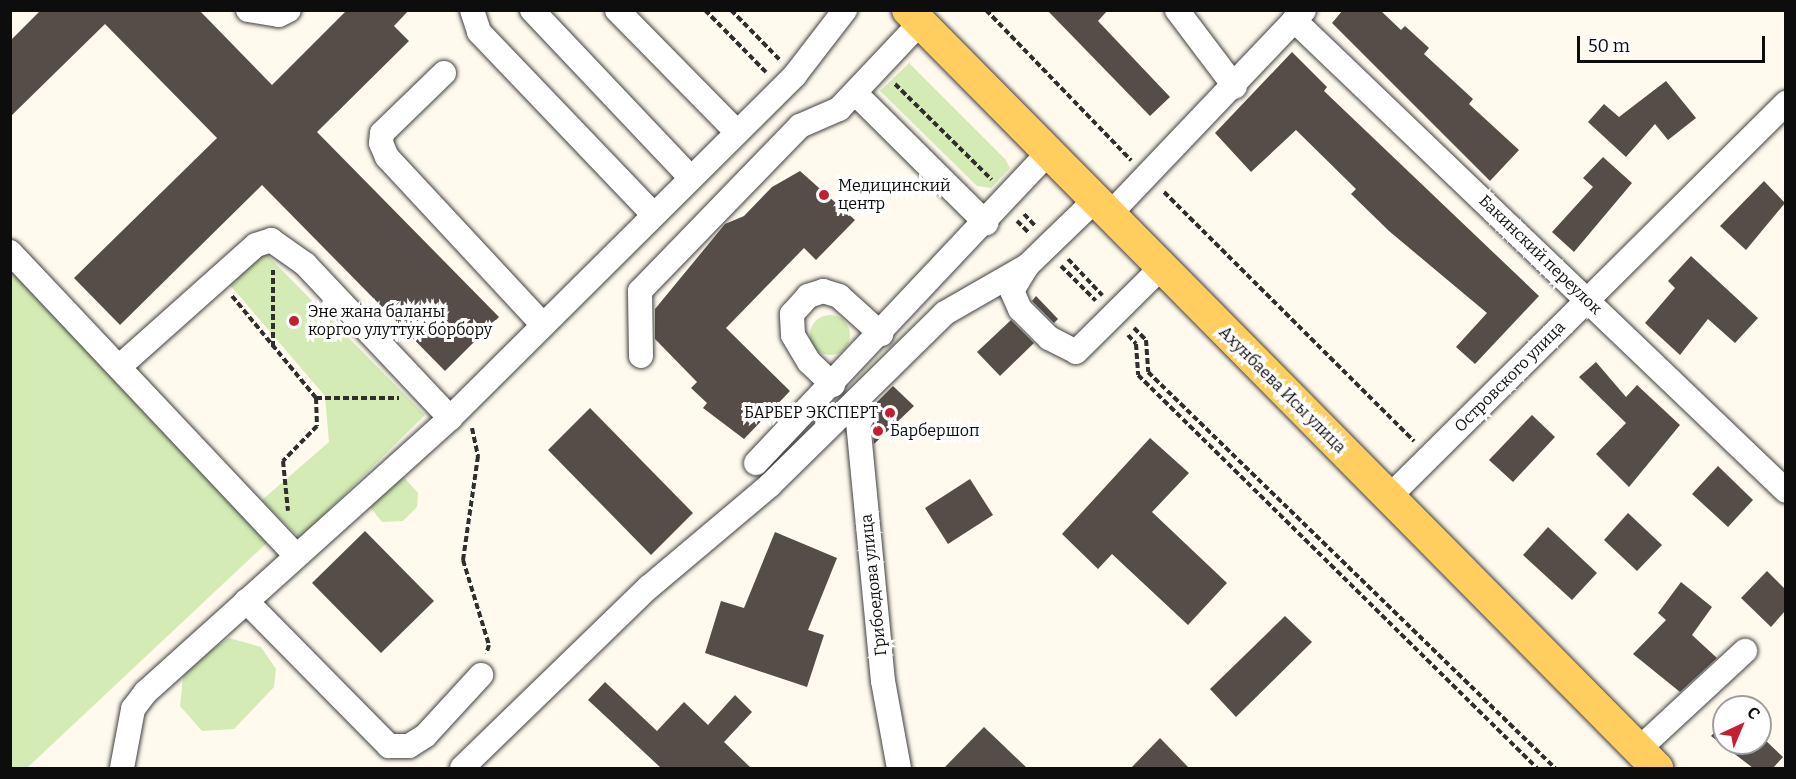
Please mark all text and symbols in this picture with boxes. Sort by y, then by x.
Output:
scale bar [1580,24,1768,62]
text: 50 m [1588,35,1630,57]
place label: Медицинский центр [838,176,951,214]
marker: Медицинский центр [815,186,833,204]
street label: Бакинский переулок [1475,191,1605,319]
place label: Эне жана баланы коргоо улуттук борбору [308,302,492,340]
marker: Эне жана баланы коргоо улуттук борбору [285,312,303,330]
street label: Островского улица [1451,318,1569,436]
street label: Ахунбаева Исы улица [1215,323,1349,457]
place label: БАРБЕР ЭКСПЕРТ [744,403,878,423]
marker: БАРБЕР ЭКСПЕРТ [883,406,897,420]
place label: Барбершоп [890,421,980,441]
marker: Барбершоп [871,424,885,438]
street label: Грибоедова улица [857,513,891,657]
north arrow [1712,695,1772,755]
text: С [1743,703,1764,723]

